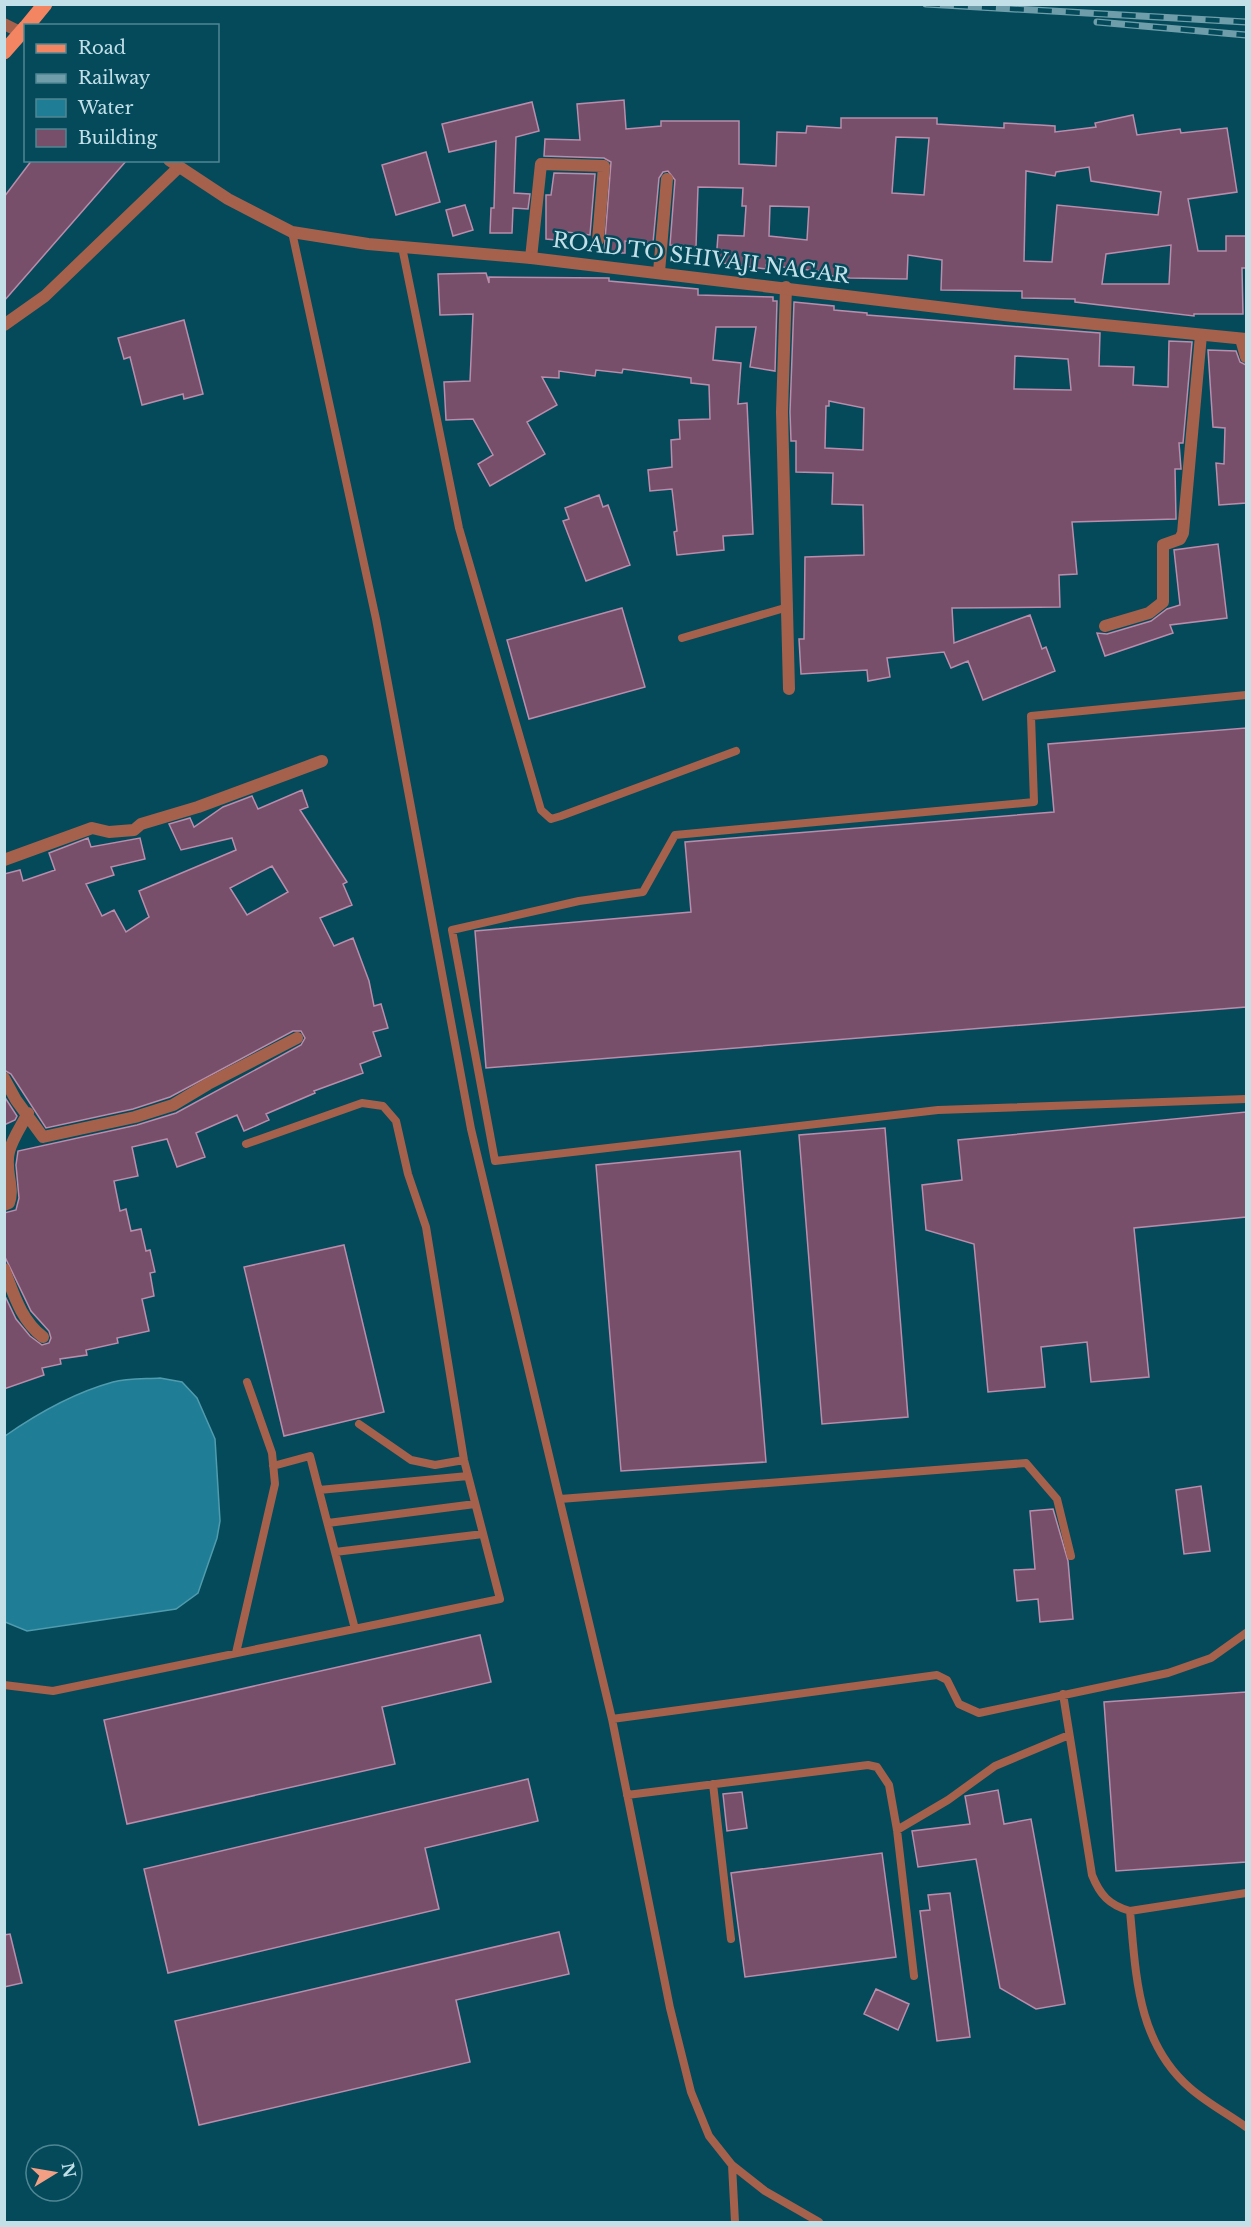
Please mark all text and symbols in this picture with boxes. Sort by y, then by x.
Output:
legend [24,24,219,162]
text: Road [78,37,126,59]
text: Railway [78,67,151,89]
text: Water [77,97,134,119]
text: Building [78,127,157,149]
street label: ROAD TO SHIVAJI NAGAR [551,227,852,289]
north arrow [24,2143,84,2203]
text: N [57,2161,80,2179]

